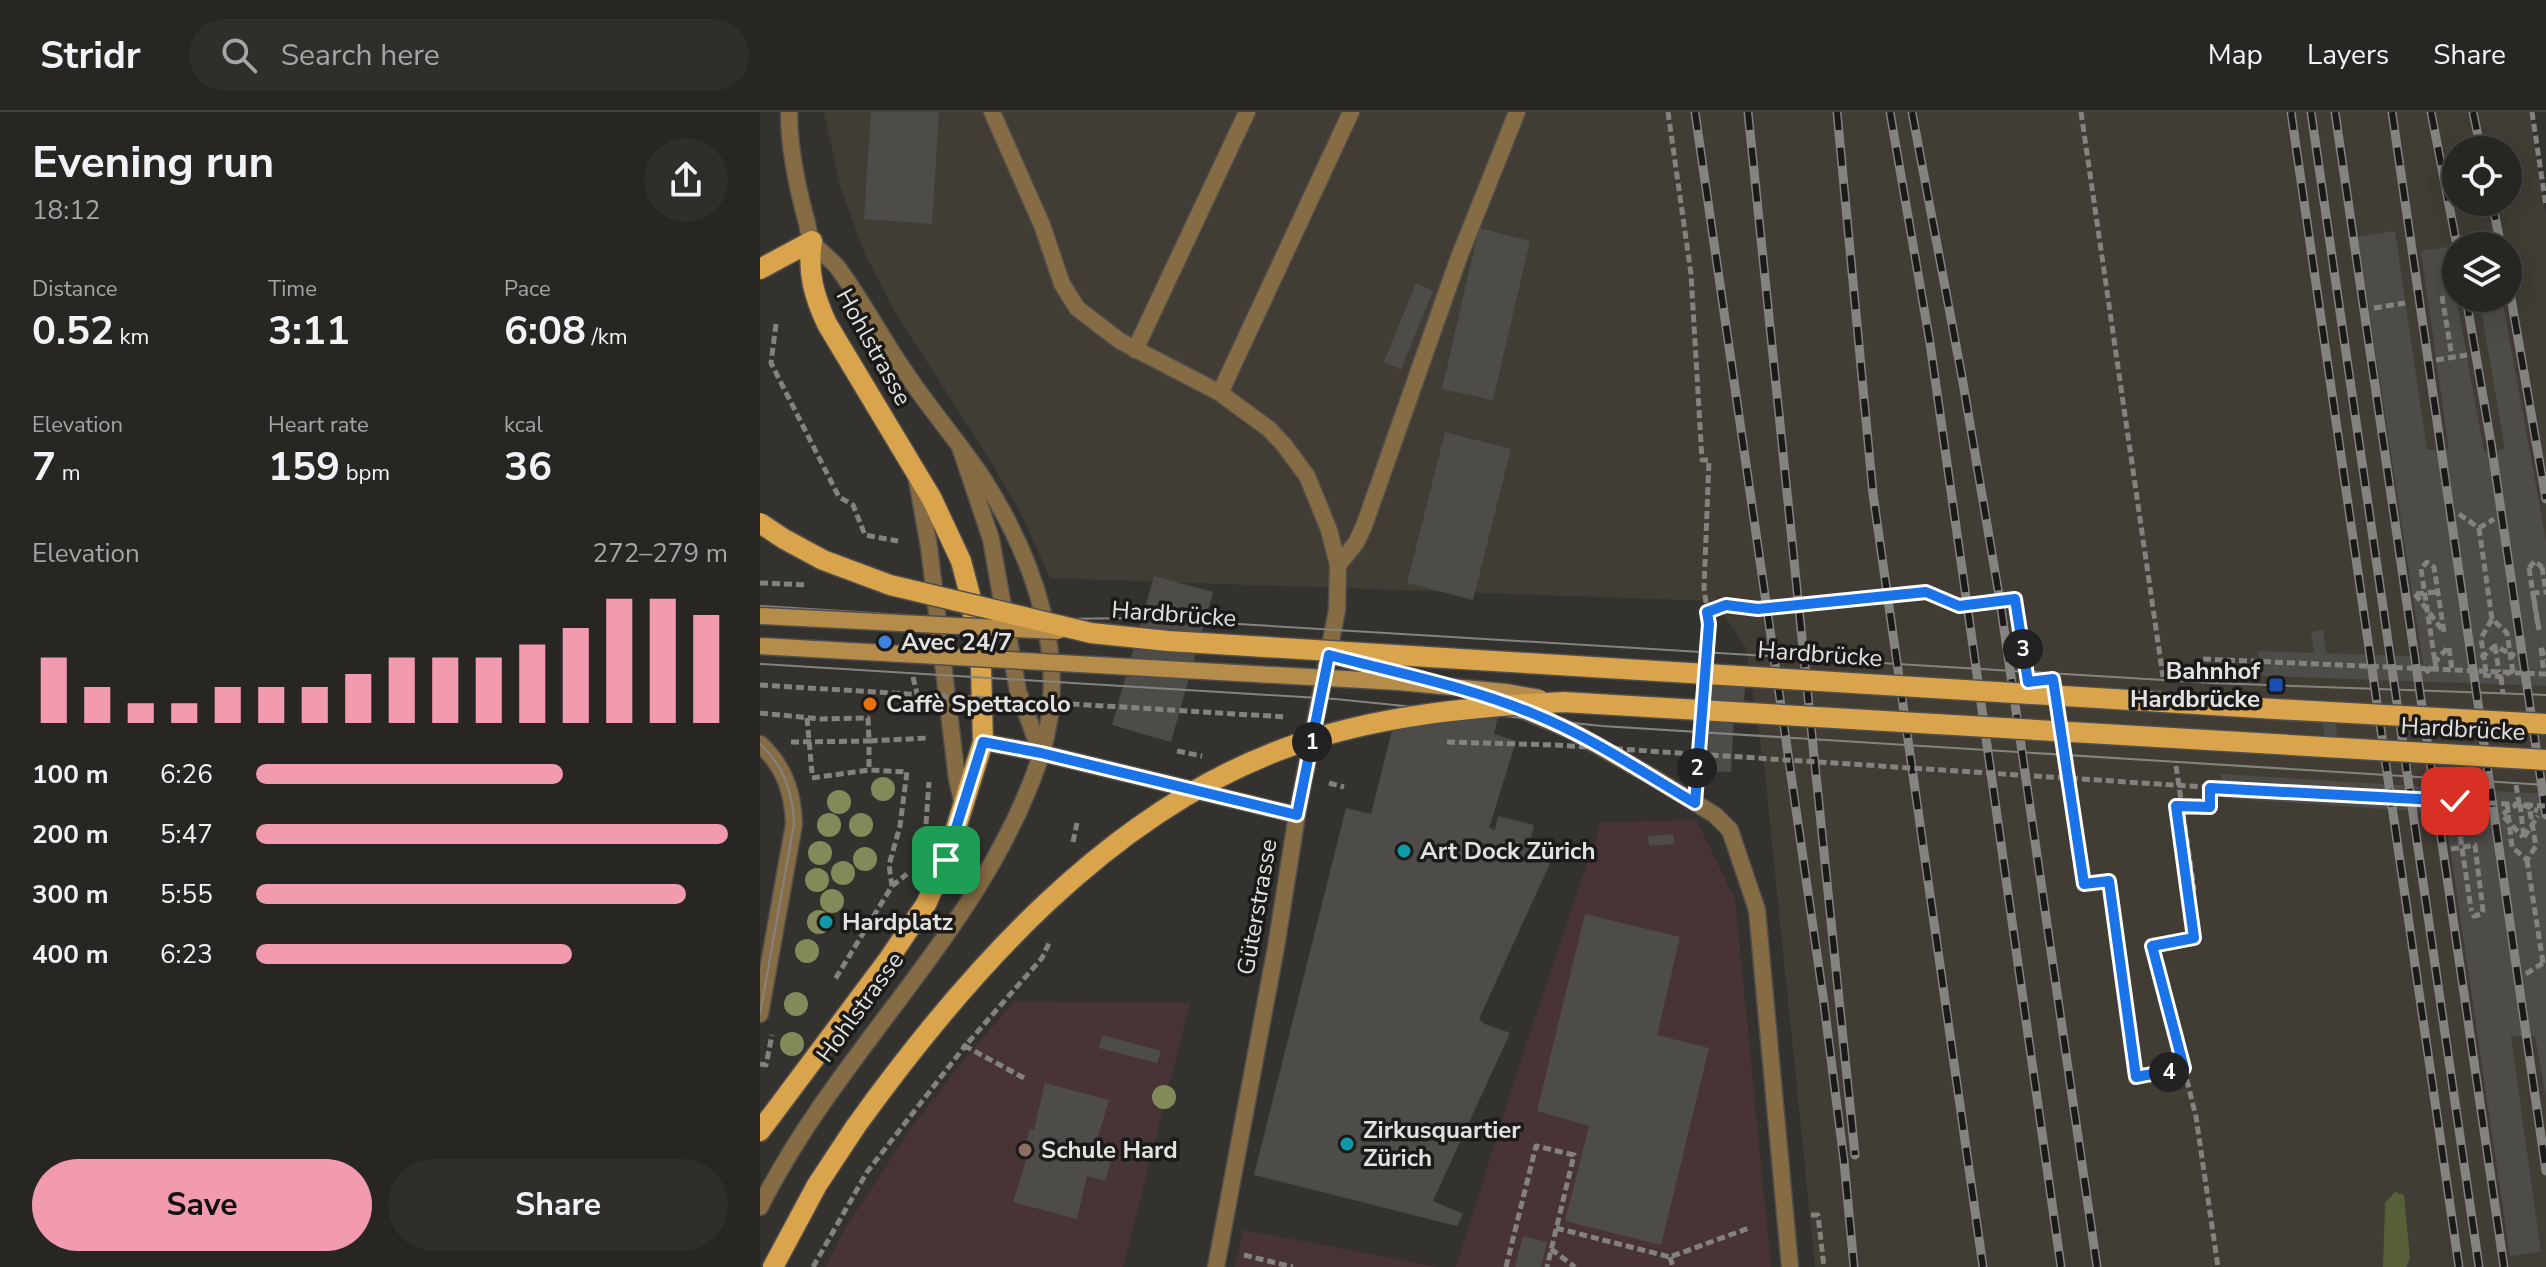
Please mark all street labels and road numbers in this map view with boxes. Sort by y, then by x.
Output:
street label: Hohlstrasse [829,283,919,411]
street label: Hardbrücke [1111,594,1237,634]
street label: Hardbrücke [1757,634,1883,674]
street label: Hardbrücke [2400,710,2526,748]
street label: Güterstrasse [1229,837,1285,977]
street label: Hohlstrasse [809,945,911,1069]

